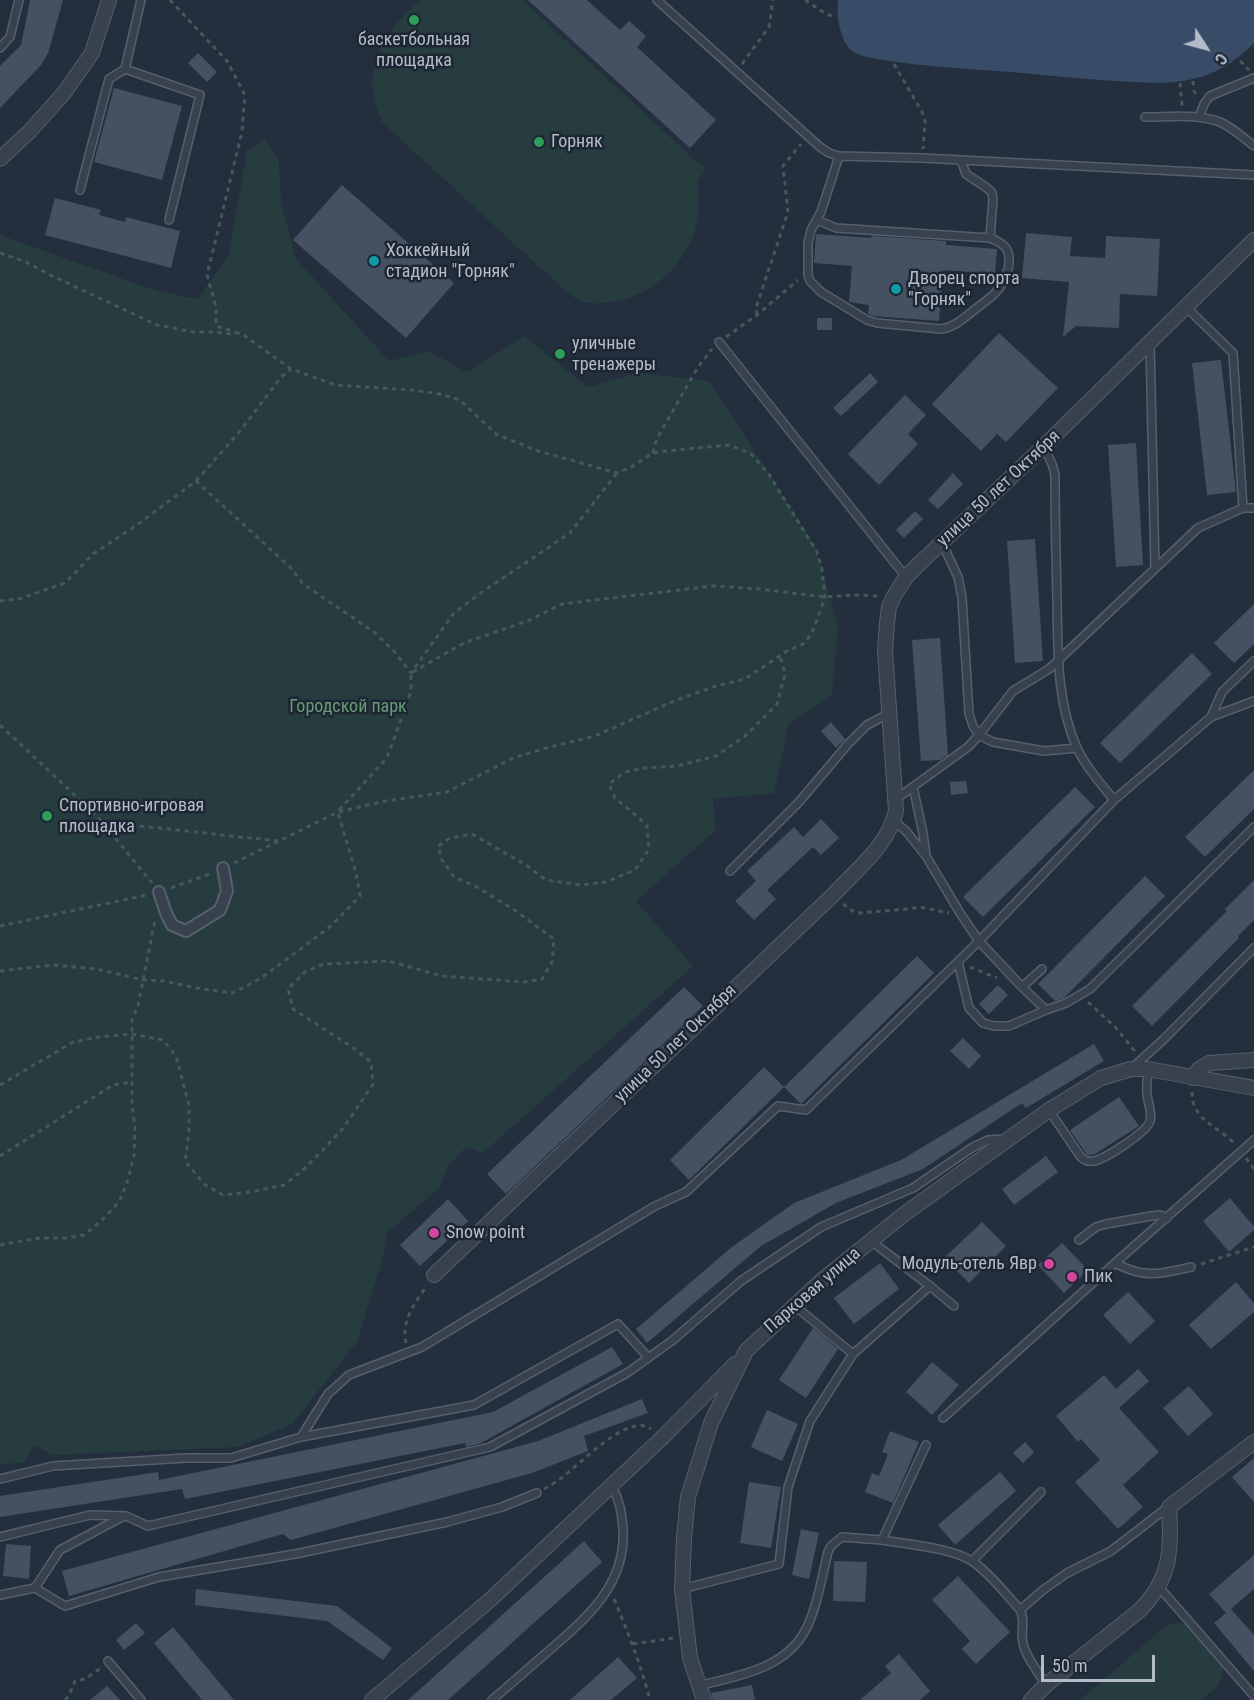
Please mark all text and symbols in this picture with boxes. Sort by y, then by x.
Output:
marker: баскетбольная площадка [407,13,421,27]
north arrow [1176,18,1236,78]
place label: баскетбольная площадка [358,29,470,72]
text: С [1211,50,1231,68]
place label: Горняк [551,131,603,153]
marker: Горняк [532,135,546,149]
place label: Хоккейный стадион "Горняк" [386,240,515,282]
marker: Хоккейный стадион "Горняк" [367,254,381,268]
place label: Дворец спорта "Горняк" [908,268,1020,310]
marker: Дворец спорта "Горняк" [889,282,903,296]
place label: уличные тренажеры [572,333,656,376]
marker: уличные тренажеры [553,347,567,361]
street label: улица 50 лет Октября [933,426,1065,552]
park label: Городской парк [289,696,407,718]
place label: Спортивно-игровая площадка [59,795,204,838]
marker: Спортивно-игровая площадка [40,809,54,823]
street label: улица 50 лет Октября [611,980,741,1108]
place label: Snow point [446,1222,525,1244]
marker: Snow point [427,1226,441,1240]
street label: Парковая улица [761,1243,865,1339]
place label: Модуль-отель Явр [902,1253,1037,1275]
marker: Модуль-отель Явр [1042,1257,1056,1271]
place label: Пик [1084,1266,1113,1288]
marker: Пик [1065,1270,1079,1284]
scale bar [1044,1643,1158,1681]
text: 50 m [1052,1655,1087,1676]

